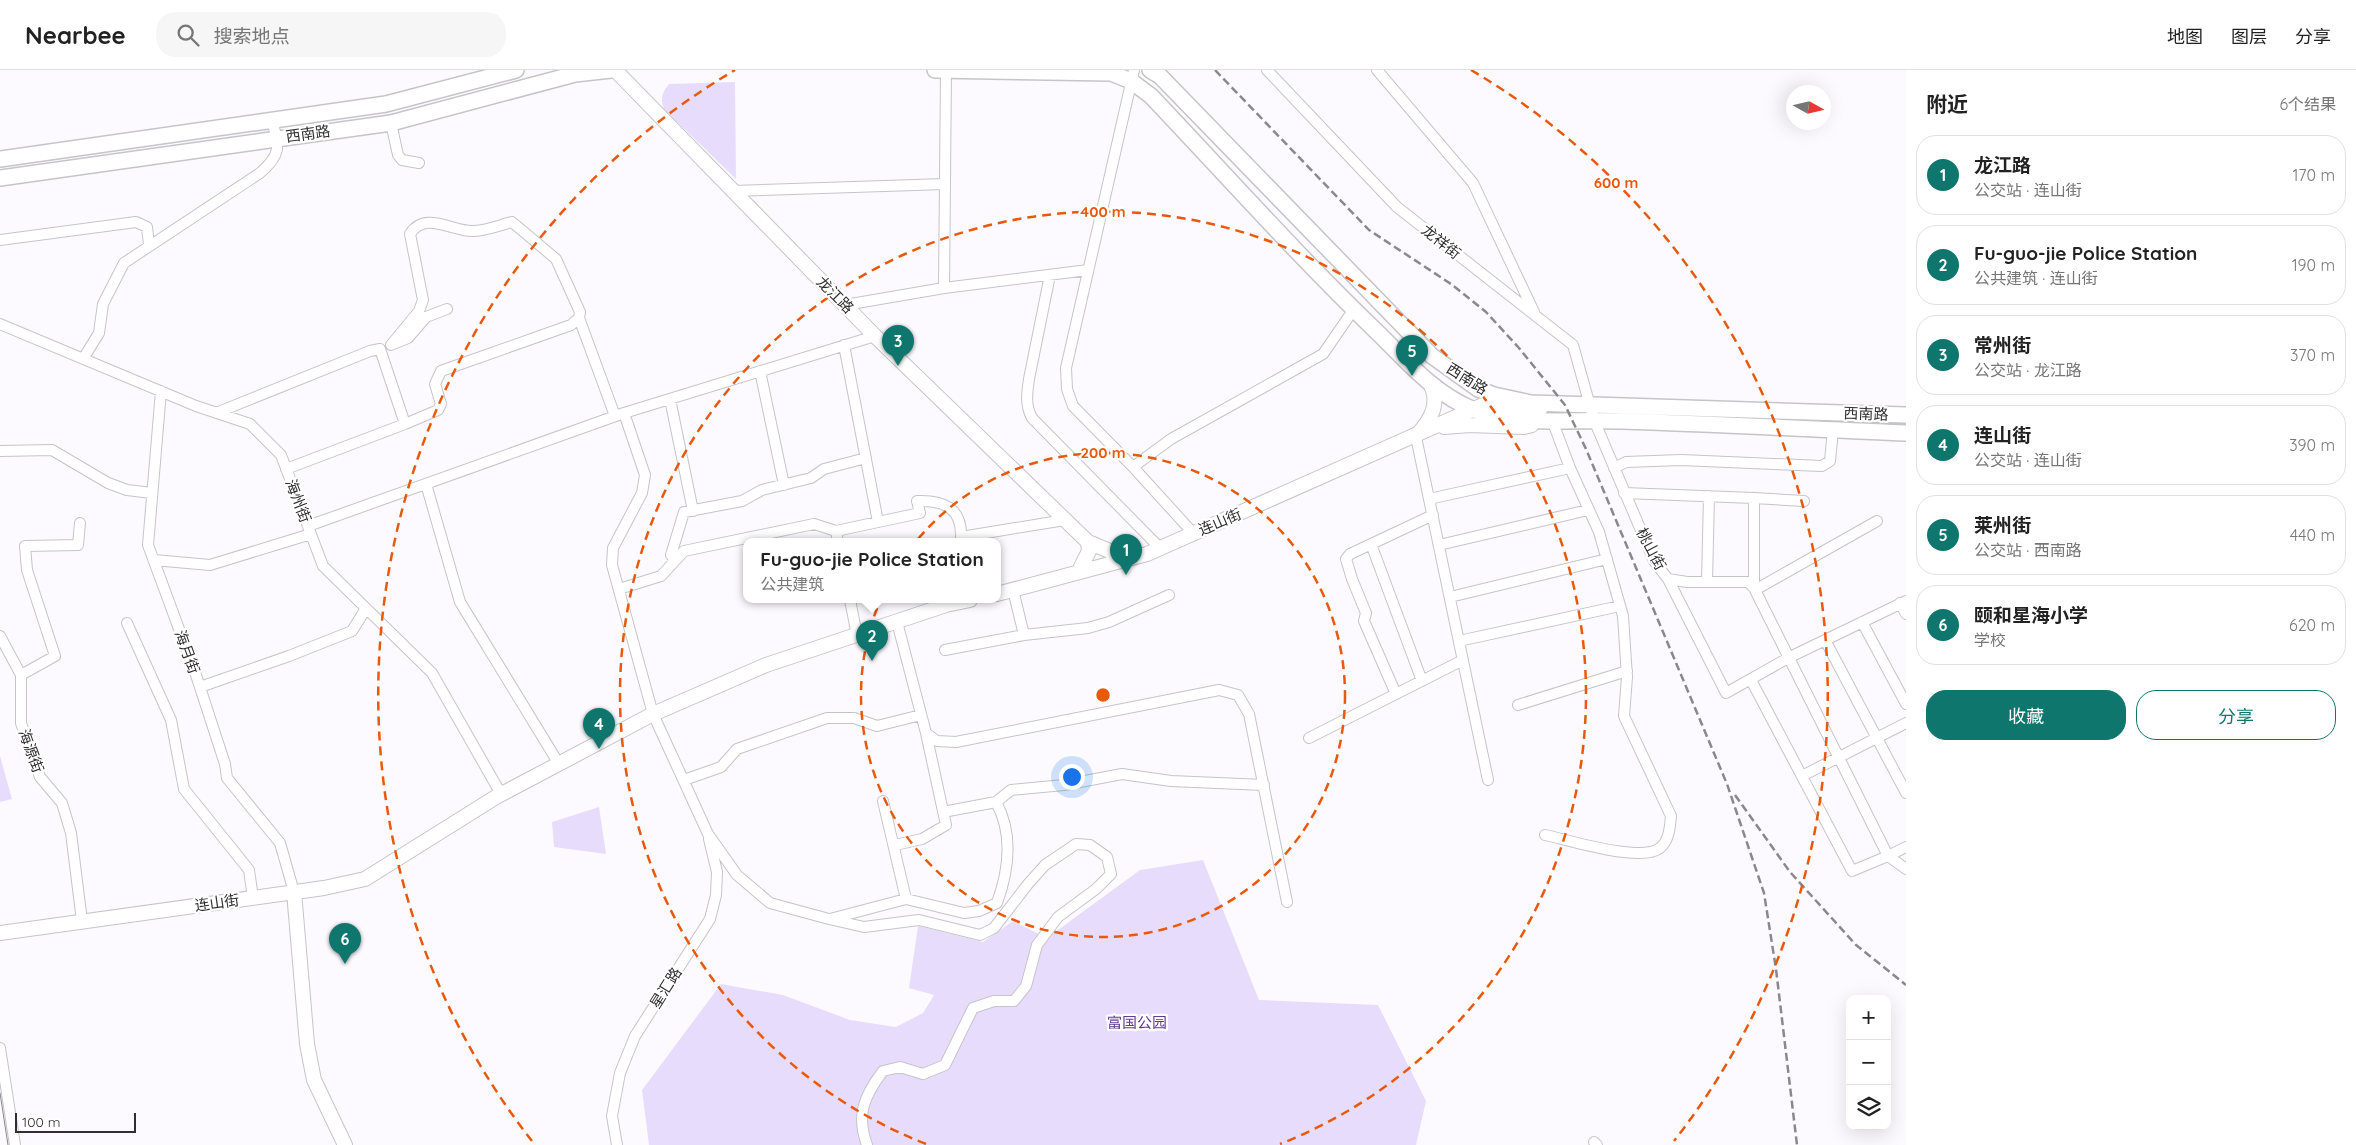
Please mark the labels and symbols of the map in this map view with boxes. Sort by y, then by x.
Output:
north arrow [1786,85,1831,130]
street label: 西南路 [284,121,332,146]
text: 600 m [1594,173,1638,192]
text: 400 m [1080,202,1126,221]
street label: 龙祥街 [1418,220,1465,263]
street label: 龙江路 [813,272,858,317]
pin: 3 [882,325,914,366]
pin: 5 [1396,335,1428,376]
street label: 西南路 [1443,359,1491,399]
street label: 西南路 [1843,403,1889,424]
text: 200 m [1081,443,1126,462]
street label: 海州街 [282,476,315,525]
street label: 连山街 [1195,504,1244,539]
street label: 桃山街 [1632,524,1670,573]
pin: 1 [1110,534,1142,575]
pin: 2 [856,620,888,661]
street label: 海月街 [171,627,204,676]
centre of rings [1094,686,1112,704]
pin: 4 [583,708,615,749]
street label: 海源街 [15,726,48,775]
your location [1059,764,1085,790]
street label: 连山街 [193,890,241,915]
pin: 6 [329,923,361,964]
street label: 星汇路 [646,964,686,1012]
park label: 富国公园 [1107,1013,1167,1032]
scale bar [15,1110,136,1133]

